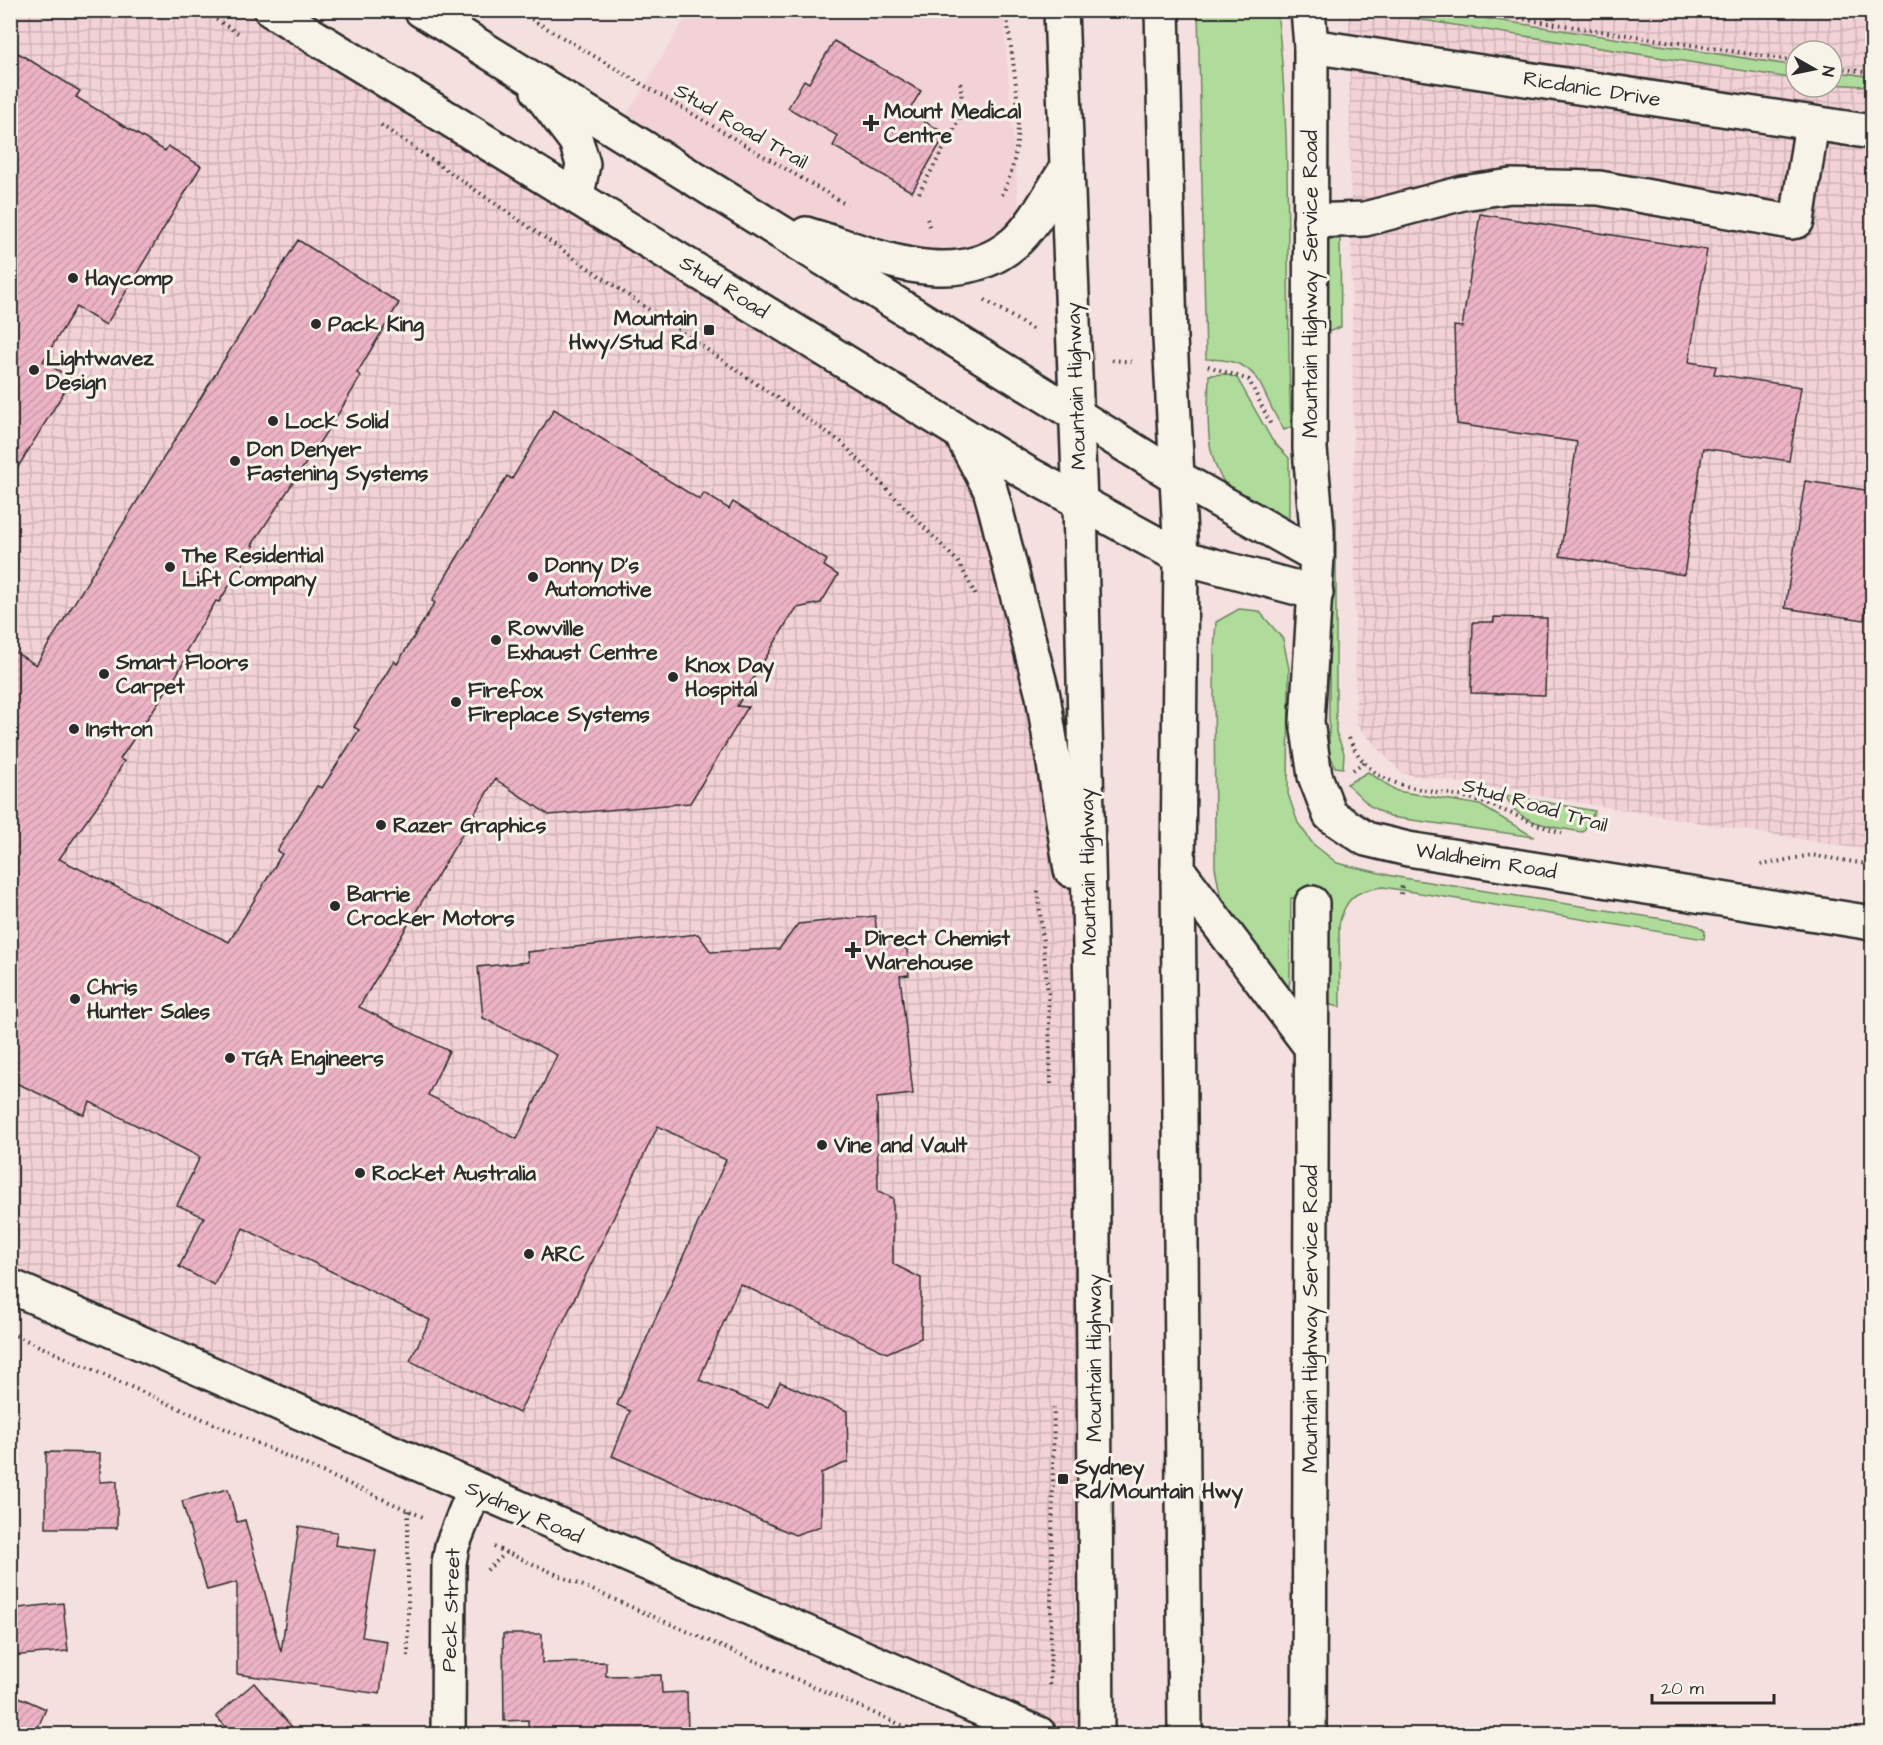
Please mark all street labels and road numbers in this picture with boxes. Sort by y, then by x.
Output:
street label: Ricdanic Drive [1521,64,1663,114]
street label: Stud Road Trail [669,76,813,176]
street label: Mountain Highway Service Road [1296,130,1327,438]
street label: Stud Road [674,248,774,326]
street label: Mountain Highway [1059,301,1095,470]
street label: Stud Road Trail [1459,770,1611,840]
street label: Mountain Highway [1072,787,1106,956]
street label: Waldheim Road [1413,836,1559,886]
street label: Mountain Highway Service Road [1296,1165,1327,1473]
street label: Mountain Highway [1080,1274,1111,1442]
street label: Sydney Road [460,1473,588,1553]
street label: Peck Street [434,1547,468,1673]

